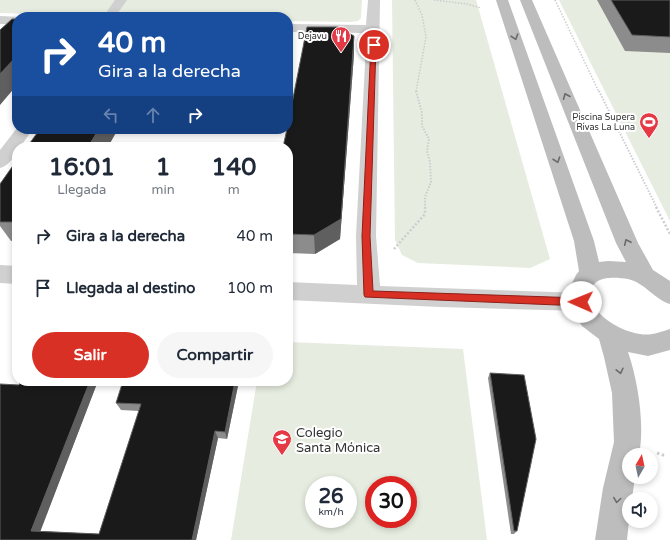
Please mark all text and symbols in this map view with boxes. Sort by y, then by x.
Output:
restaurant icon: Dejavu [330,25,352,53]
text: 40 m [98,26,166,60]
icon: right [32,28,84,80]
pin [357,28,391,62]
place label: Dejavu [298,31,327,42]
one-way arrow [510,33,519,40]
icon: arrive [363,34,385,56]
text: Gira a la derecha [98,60,241,82]
one-way arrow [563,93,571,100]
icon: left [100,104,122,126]
icon: ahead [142,104,164,126]
icon: right [184,104,206,126]
sports icon: Piscina Supera Rivas La Luna [638,111,660,139]
place label: Piscina Supera Rivas La Luna [572,112,635,133]
text: 16:01 [49,153,115,182]
text: 1 [156,153,171,182]
text: 140 [211,153,256,182]
one-way arrow [552,156,561,163]
text: Llegada [57,182,106,198]
text: min [152,182,175,198]
text: m [228,182,240,198]
icon: right [32,225,54,247]
text: Gira a la derecha [66,227,185,245]
text: 40 m [236,227,273,245]
one-way arrow [624,239,632,247]
icon: arrive [32,277,54,299]
text: Llegada al destino [66,279,195,297]
text: 100 m [227,279,273,297]
position arrow [560,281,602,323]
button: Salir [32,332,149,378]
button: Compartir [157,332,273,378]
one-way arrow [615,367,624,374]
place label: Colegio Santa Mónica [296,425,380,456]
school or university icon: Colegio Santa Mónica [271,428,293,456]
north arrow [622,448,658,484]
map controls [622,448,658,528]
speed limit sign: 30 [365,476,417,528]
text: 26 [318,485,344,509]
button: sound [622,492,658,528]
one-way arrow [613,496,622,503]
text: km/h [318,506,344,518]

